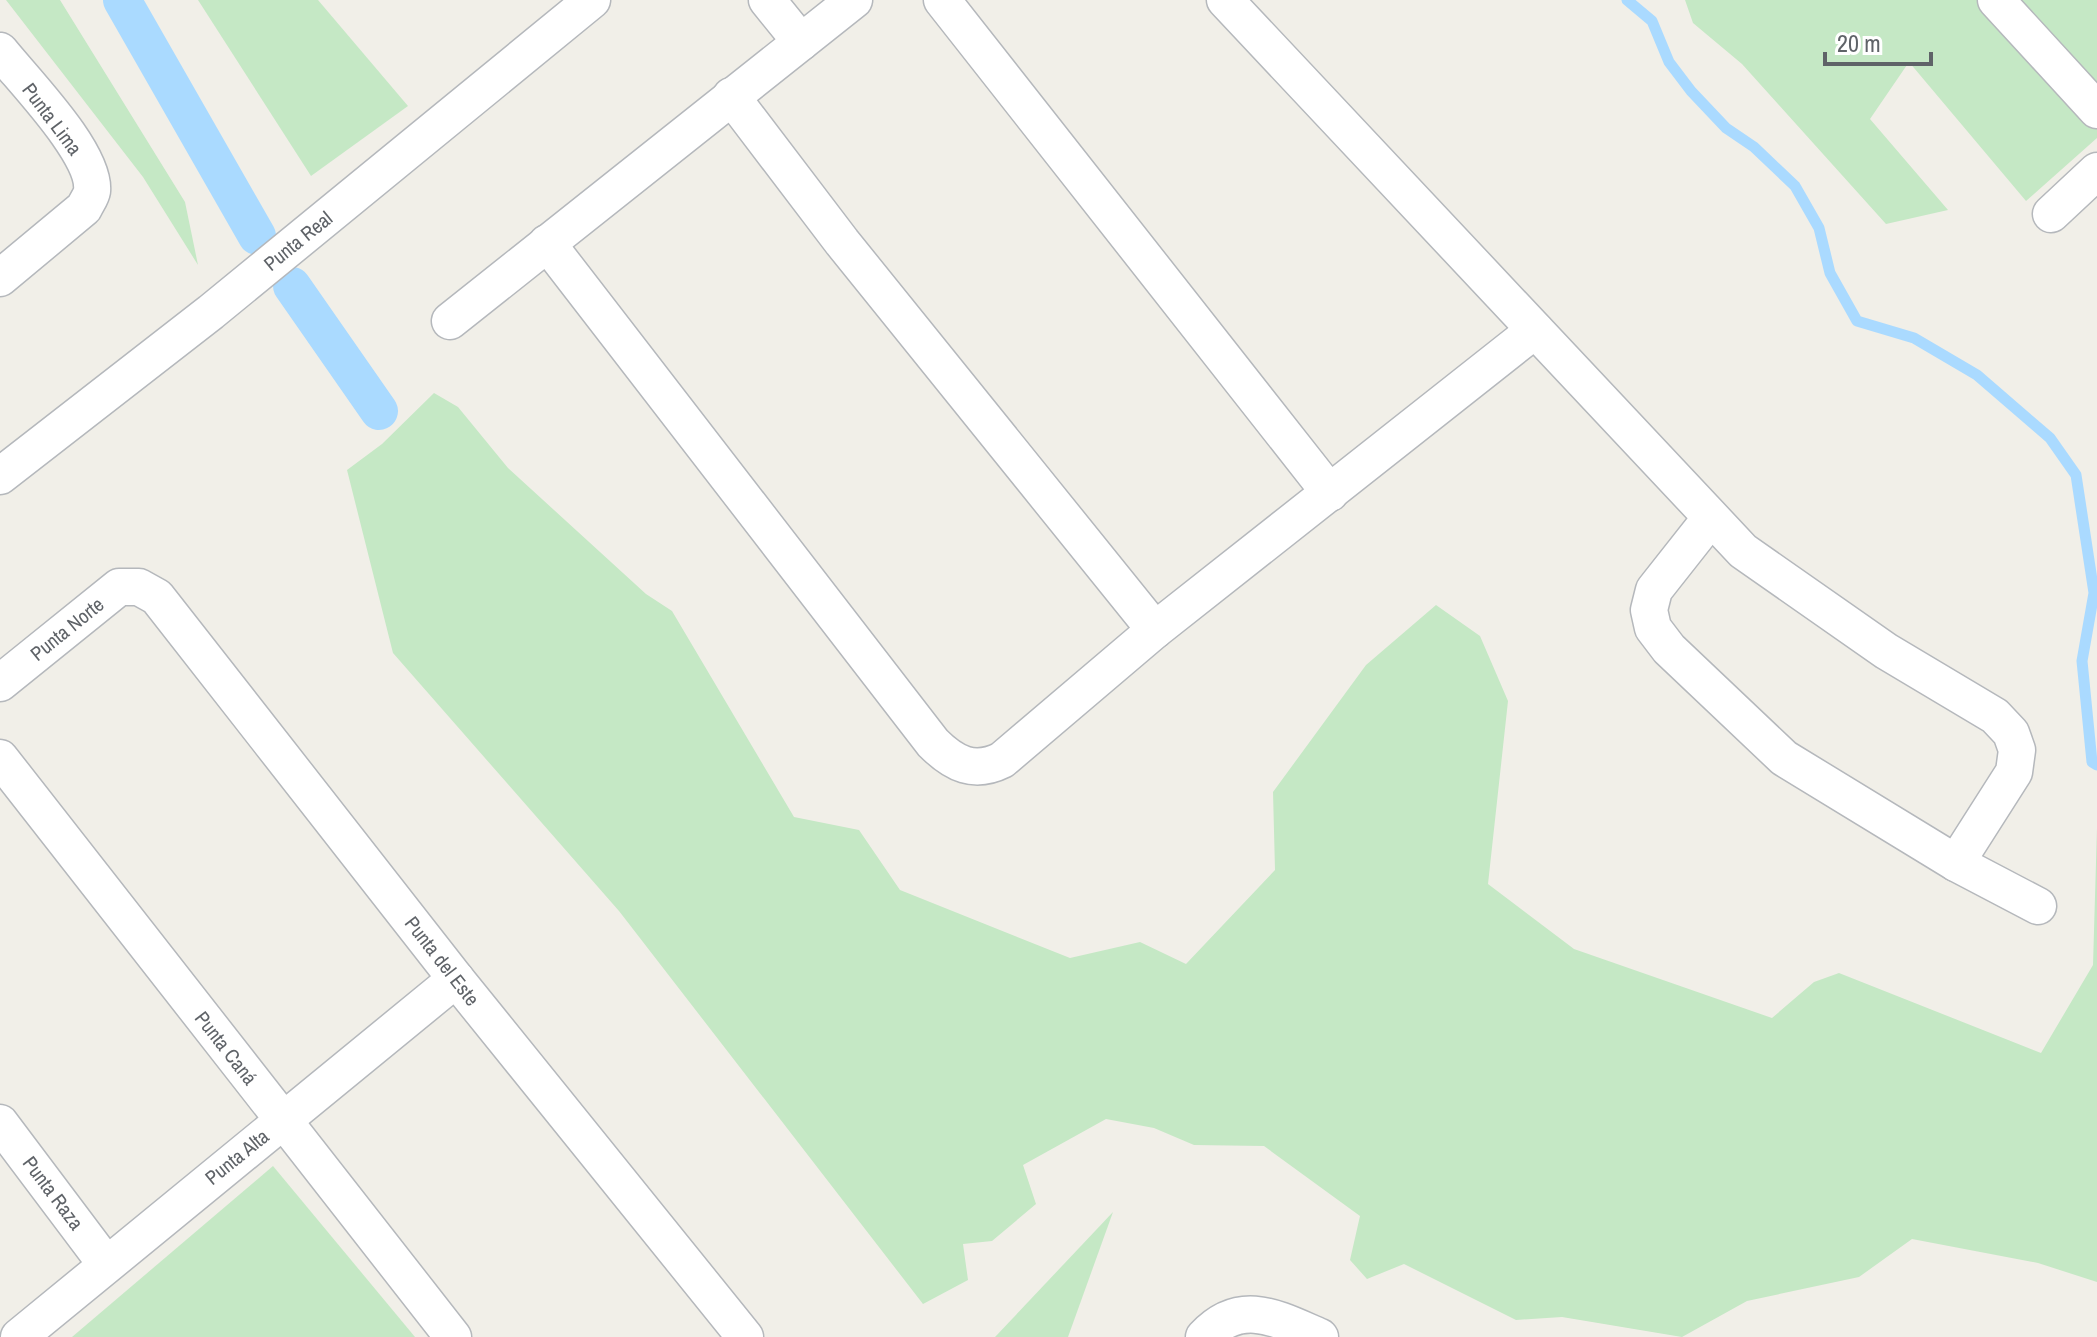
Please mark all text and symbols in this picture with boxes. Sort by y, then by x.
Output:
scale bar [1825,16,1931,66]
text: 20 m [1837,27,1881,59]
street label: Punta Lima [16,77,88,160]
street label: Punta Real [258,205,338,277]
street label: Punta Norte [24,591,109,667]
street label: Punta del Este [399,910,486,1011]
street label: Punta Caná [189,1005,264,1090]
street label: Punta Alta [199,1123,274,1191]
street label: Punta Raza [17,1150,90,1235]

